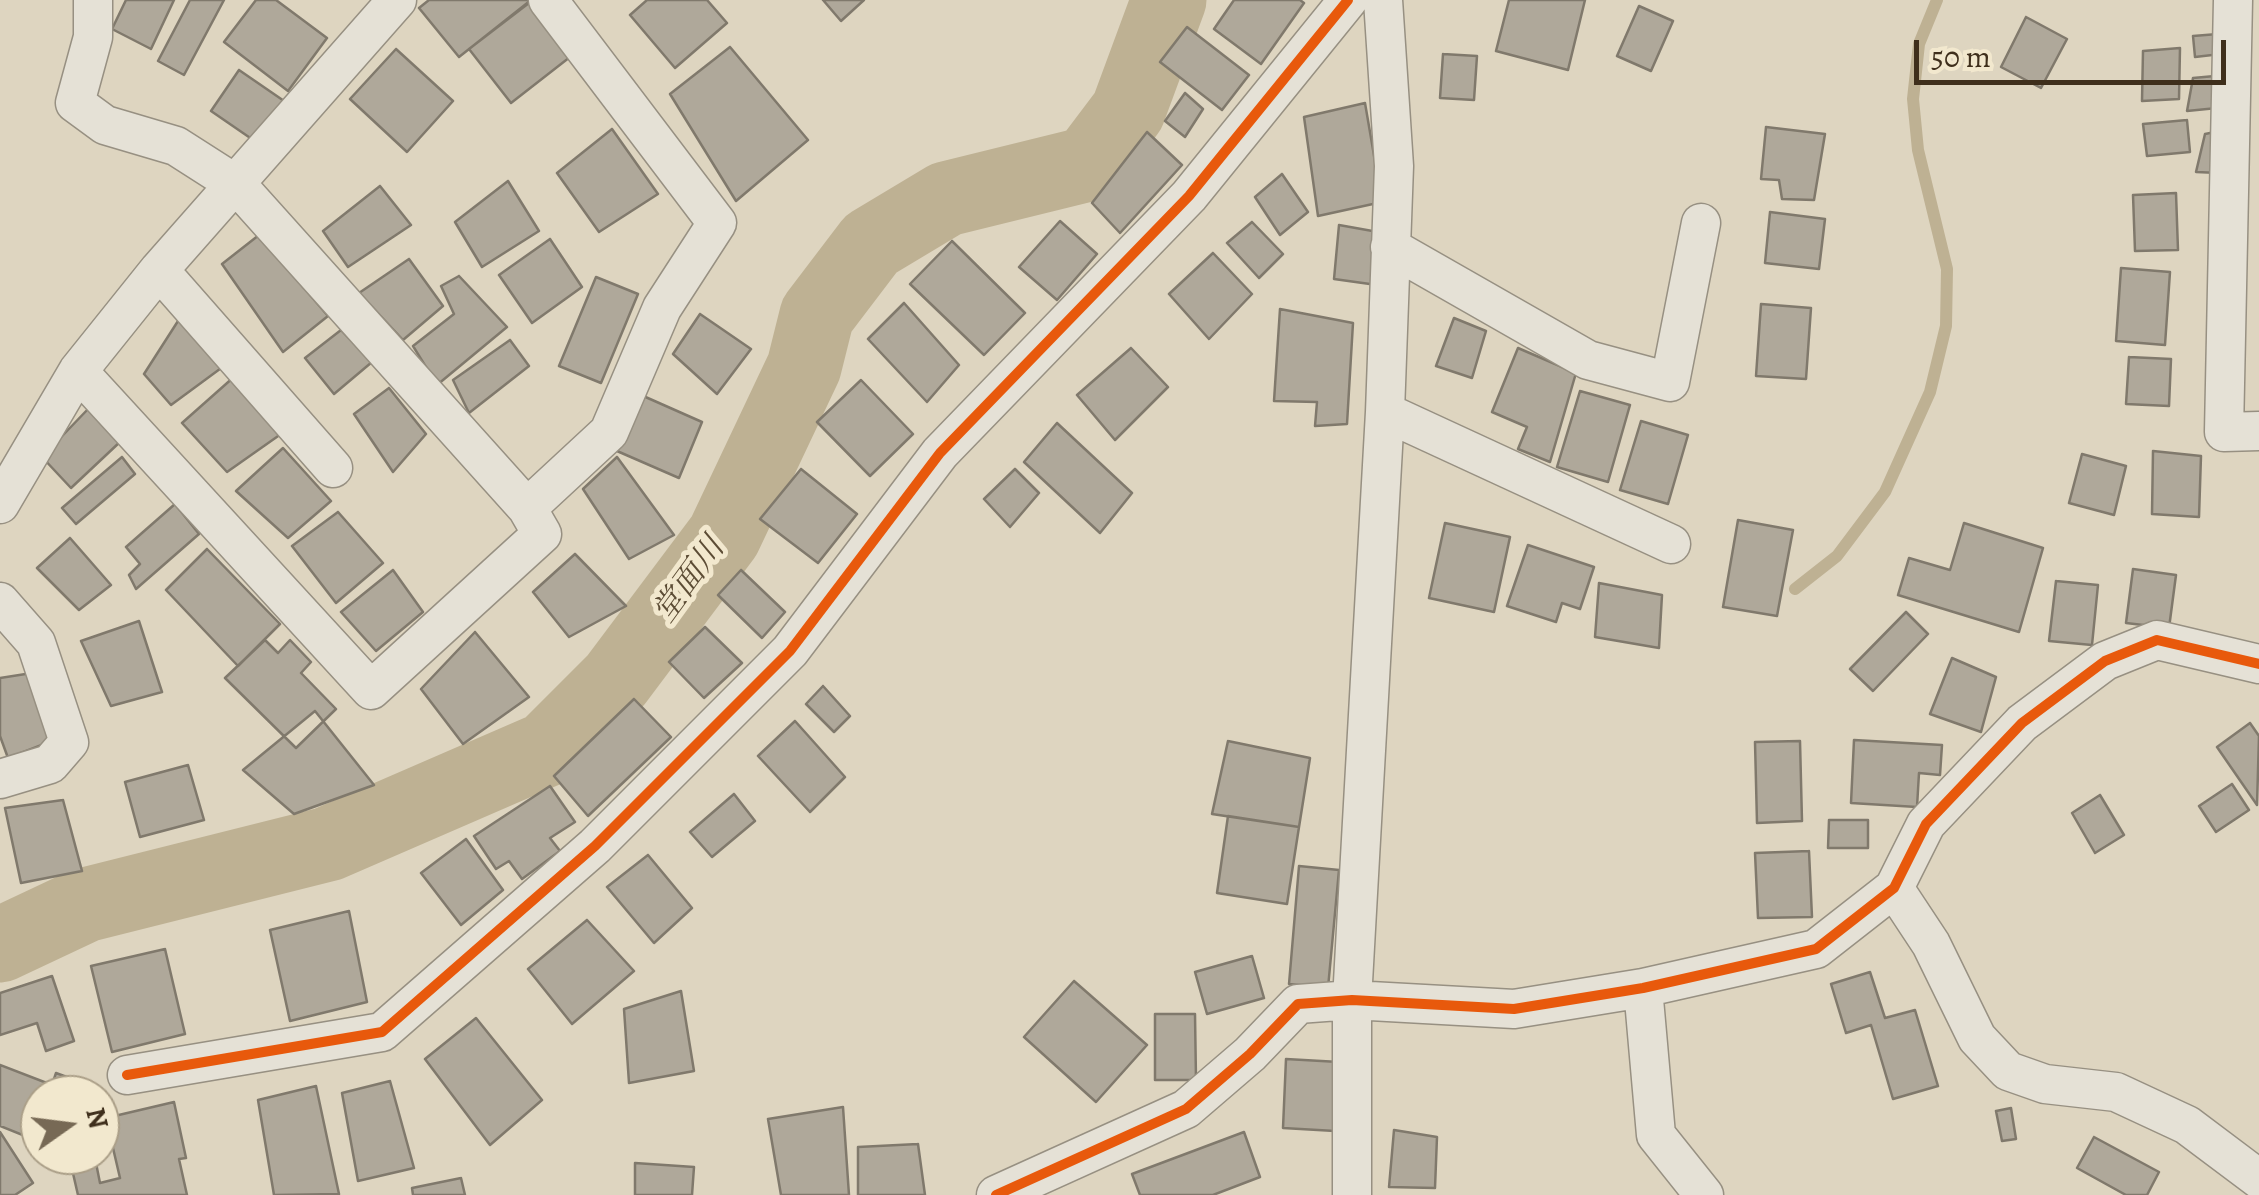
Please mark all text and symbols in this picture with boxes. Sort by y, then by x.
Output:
scale bar [1919,20,2232,82]
text: 50 m [1931,37,1991,77]
water label: 堂面川 [646,531,734,631]
north arrow [20,1075,120,1175]
text: N [76,1104,118,1133]

